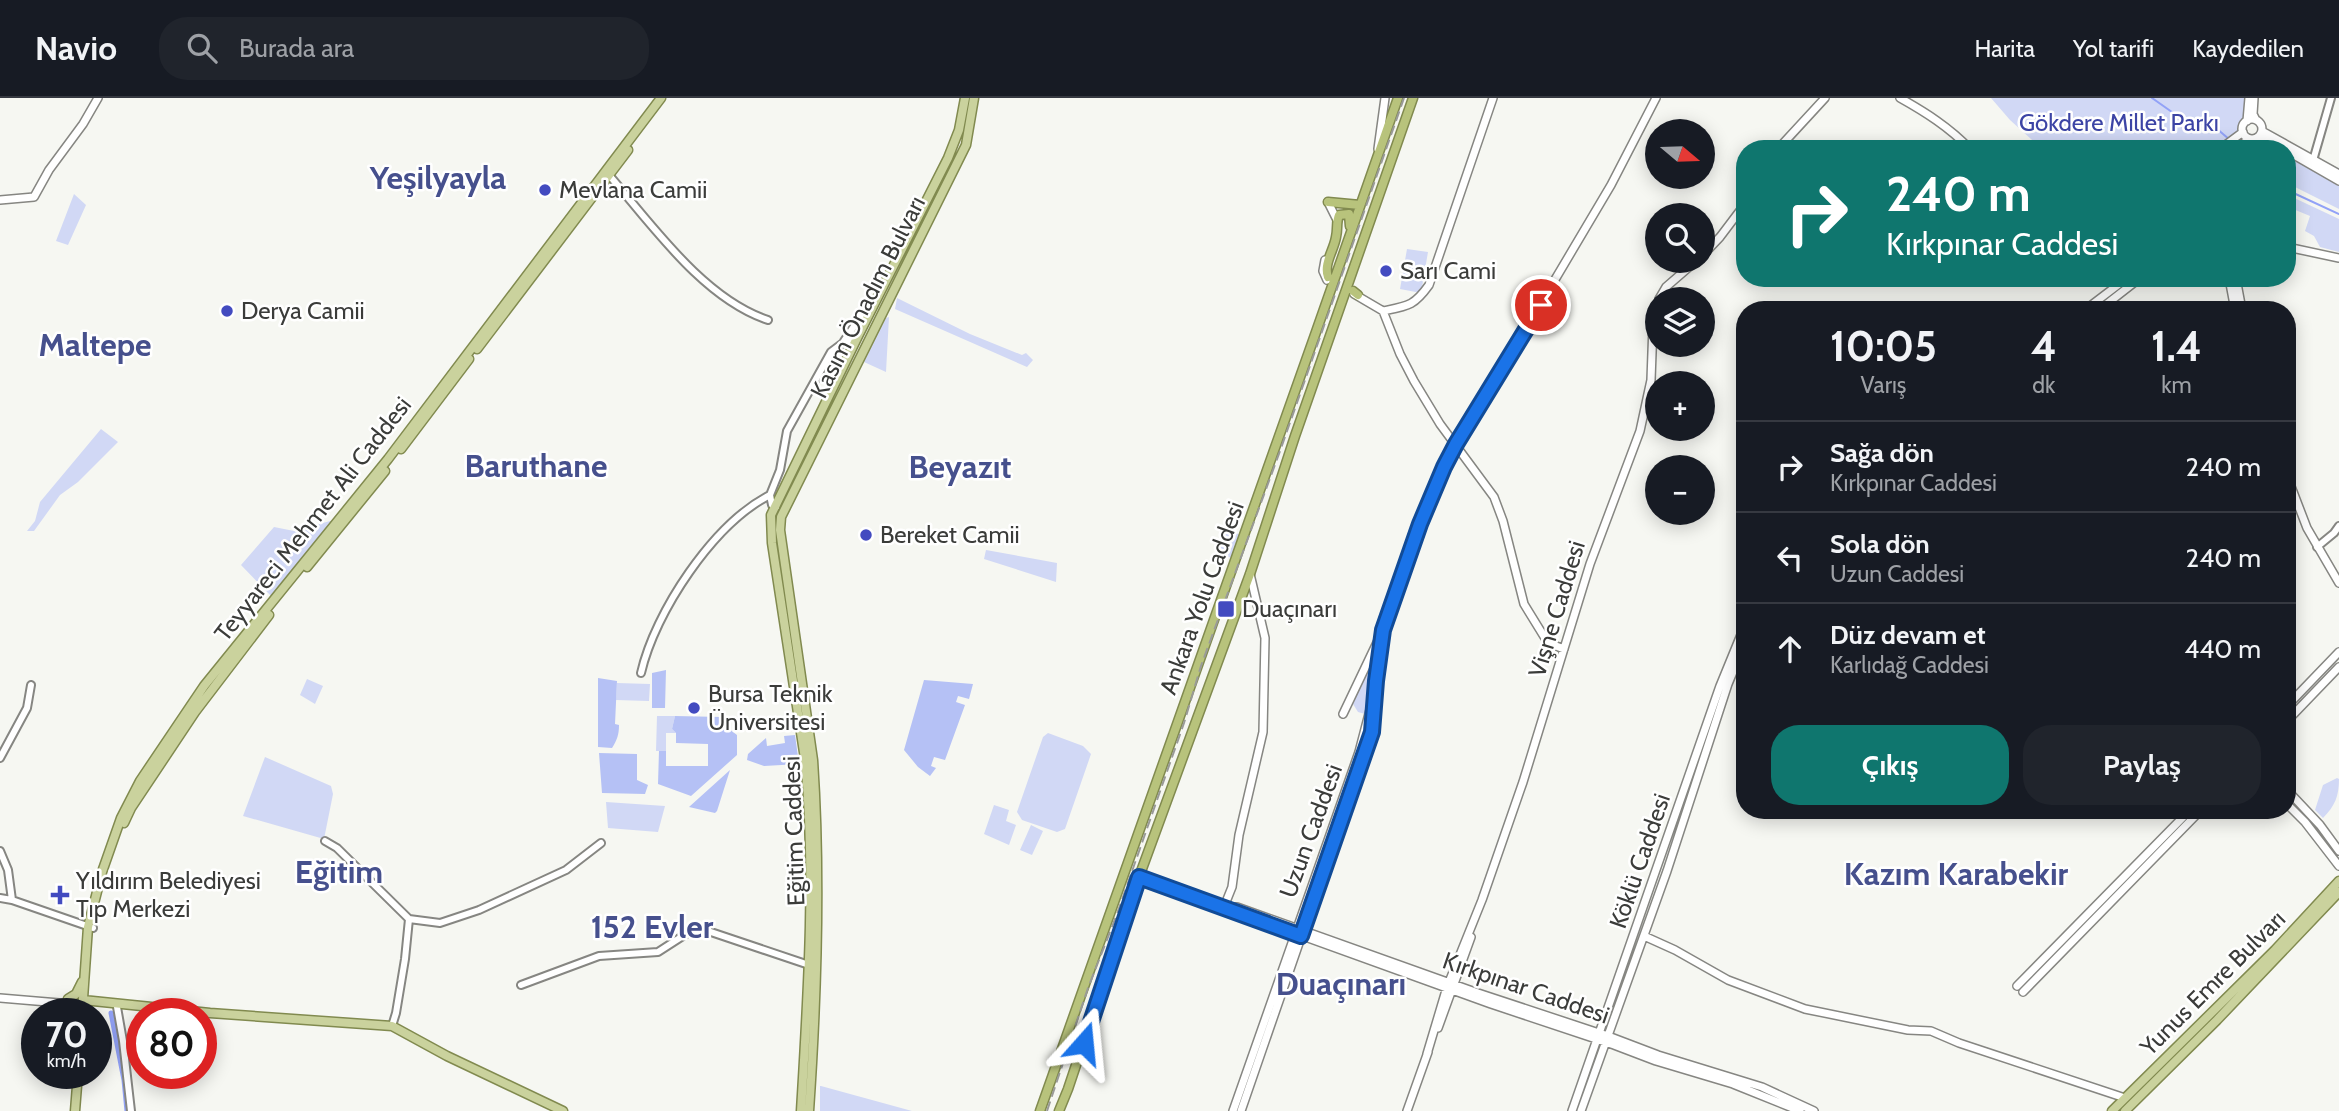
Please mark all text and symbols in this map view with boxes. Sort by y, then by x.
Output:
search box [159,17,649,80]
text: Navio [35,28,117,68]
icon: search [183,29,221,67]
text: Burada ara [239,32,354,64]
text: Harita [1975,34,2035,63]
text: Yol tarifi [2073,34,2154,63]
text: Kaydedilen [2192,34,2304,63]
park label: Gökdere Millet Parkı [2019,108,2219,137]
north arrow [1645,119,1715,189]
map controls [1645,119,1715,525]
district label: Yeşilyayla [369,158,506,197]
text: 240 m [1886,164,2031,223]
icon: right [1771,168,1862,259]
place label: Mevlana Camii [559,175,707,204]
marker: Mevlana Camii [537,182,553,198]
street label: Kasım Önadım Bulvarı [804,191,931,403]
button: search [1645,203,1715,273]
text: Kırkpınar Caddesi [1886,224,2118,263]
place label: Sarı Cami [1400,256,1496,285]
marker: Sarı Cami [1378,263,1394,279]
pin [1511,275,1571,335]
icon: arrive [1522,286,1560,324]
button: layers [1645,287,1715,357]
place label: Derya Camii [241,296,365,325]
marker: Derya Camii [219,303,235,319]
text: 10:05 [1830,320,1937,372]
text: 4 [2031,320,2057,372]
text: 1.4 [2151,320,2202,372]
district label: Maltepe [39,325,151,364]
button: + [1645,371,1715,441]
text: Varış [1861,371,1906,399]
text: dk [2032,371,2055,399]
text: km [2161,371,2192,399]
street label: Teyyareci Mehmet Ali Caddesi [208,391,417,647]
text: Sağa dön [1830,437,1934,469]
district label: Baruthane [465,446,607,485]
district label: Beyazıt [908,447,1012,486]
icon: right [1771,448,1809,486]
text: 240 m [2186,451,2261,483]
button: − [1645,455,1715,525]
text: Kırkpınar Caddesi [1830,469,1997,497]
street label: Ankara Yolu Caddesi [1153,497,1250,698]
place label: Bereket Camii [880,520,1020,549]
marker: Bereket Camii [858,527,874,543]
text: Sola dön [1830,528,1930,560]
street label: Vişne Caddesi [1522,537,1591,681]
icon: left [1771,539,1809,577]
text: 240 m [2186,542,2261,574]
text: Uzun Caddesi [1830,560,1964,588]
place label: Duaçınarı [1242,594,1337,623]
marker: Duaçınarı [1216,599,1236,619]
text: Düz devam et [1830,619,1986,651]
icon: ahead [1771,630,1809,668]
text: 440 m [2184,633,2261,665]
text: Karlıdağ Caddesi [1830,651,1989,679]
place label: Bursa Teknik Üniversitesi [708,679,833,736]
marker: Bursa Teknik Üniversitesi [686,700,702,716]
button: Çıkış [1771,725,2009,805]
button: Paylaş [2023,725,2261,805]
street label: Eğitim Caddesi [776,755,811,907]
street label: Uzun Caddesi [1273,760,1348,902]
street label: Köklü Caddesi [1603,790,1676,932]
district label: Eğitim [295,852,383,891]
district label: Kazım Karabekir [1844,854,2069,893]
place label: Yıldırım Belediyesi Tıp Merkezi [75,866,261,923]
marker: Yıldırım Belediyesi Tıp Merkezi [50,885,70,905]
street label: Yunus Emre Bulvarı [2133,904,2291,1062]
district label: 152 Evler [591,907,714,946]
street label: Kırkpınar Caddesi [1439,945,1613,1030]
district label: Duaçınarı [1276,964,1406,1003]
speed limit sign: 80 [126,998,217,1089]
position arrow [1047,1006,1121,1080]
text: 70 [45,1013,88,1056]
text: km/h [47,1050,86,1072]

